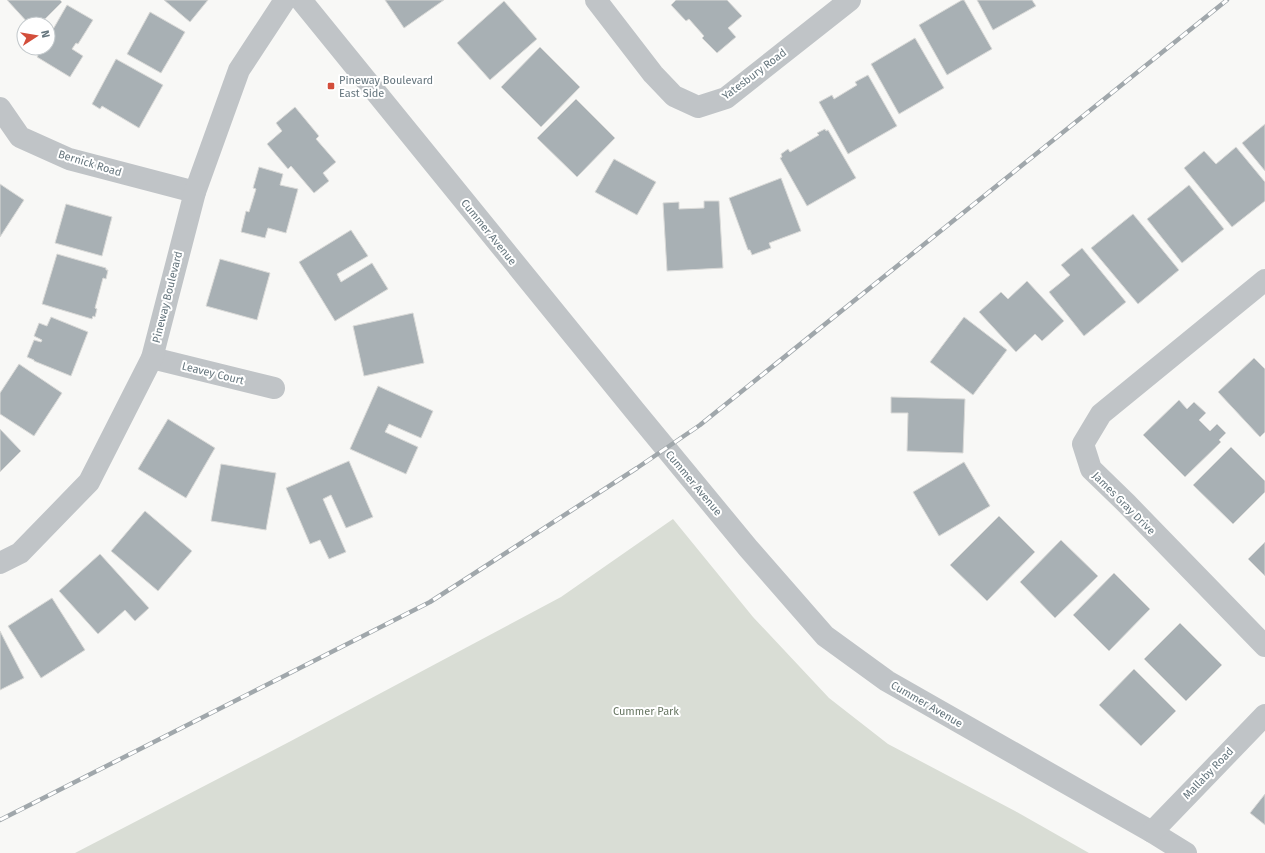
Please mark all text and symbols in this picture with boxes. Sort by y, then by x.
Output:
north arrow [16,16,56,56]
text: N [38,29,52,39]
street label: Yatesbury Road [720,46,789,103]
place label: Pineway Boulevard East Side [339,74,433,100]
marker: Pineway Boulevard East Side [326,81,336,91]
street label: Bernick Road [57,148,123,179]
street label: Cummer Avenue [458,197,519,268]
street label: Pineway Boulevard [150,250,185,344]
street label: Leavey Court [180,359,245,387]
street label: Cummer Avenue [663,448,725,518]
street label: James Gray Drive [1090,469,1158,537]
street label: Cummer Avenue [888,679,965,730]
park label: Cummer Park [613,705,679,718]
street label: Mallaby Road [1180,745,1236,802]

